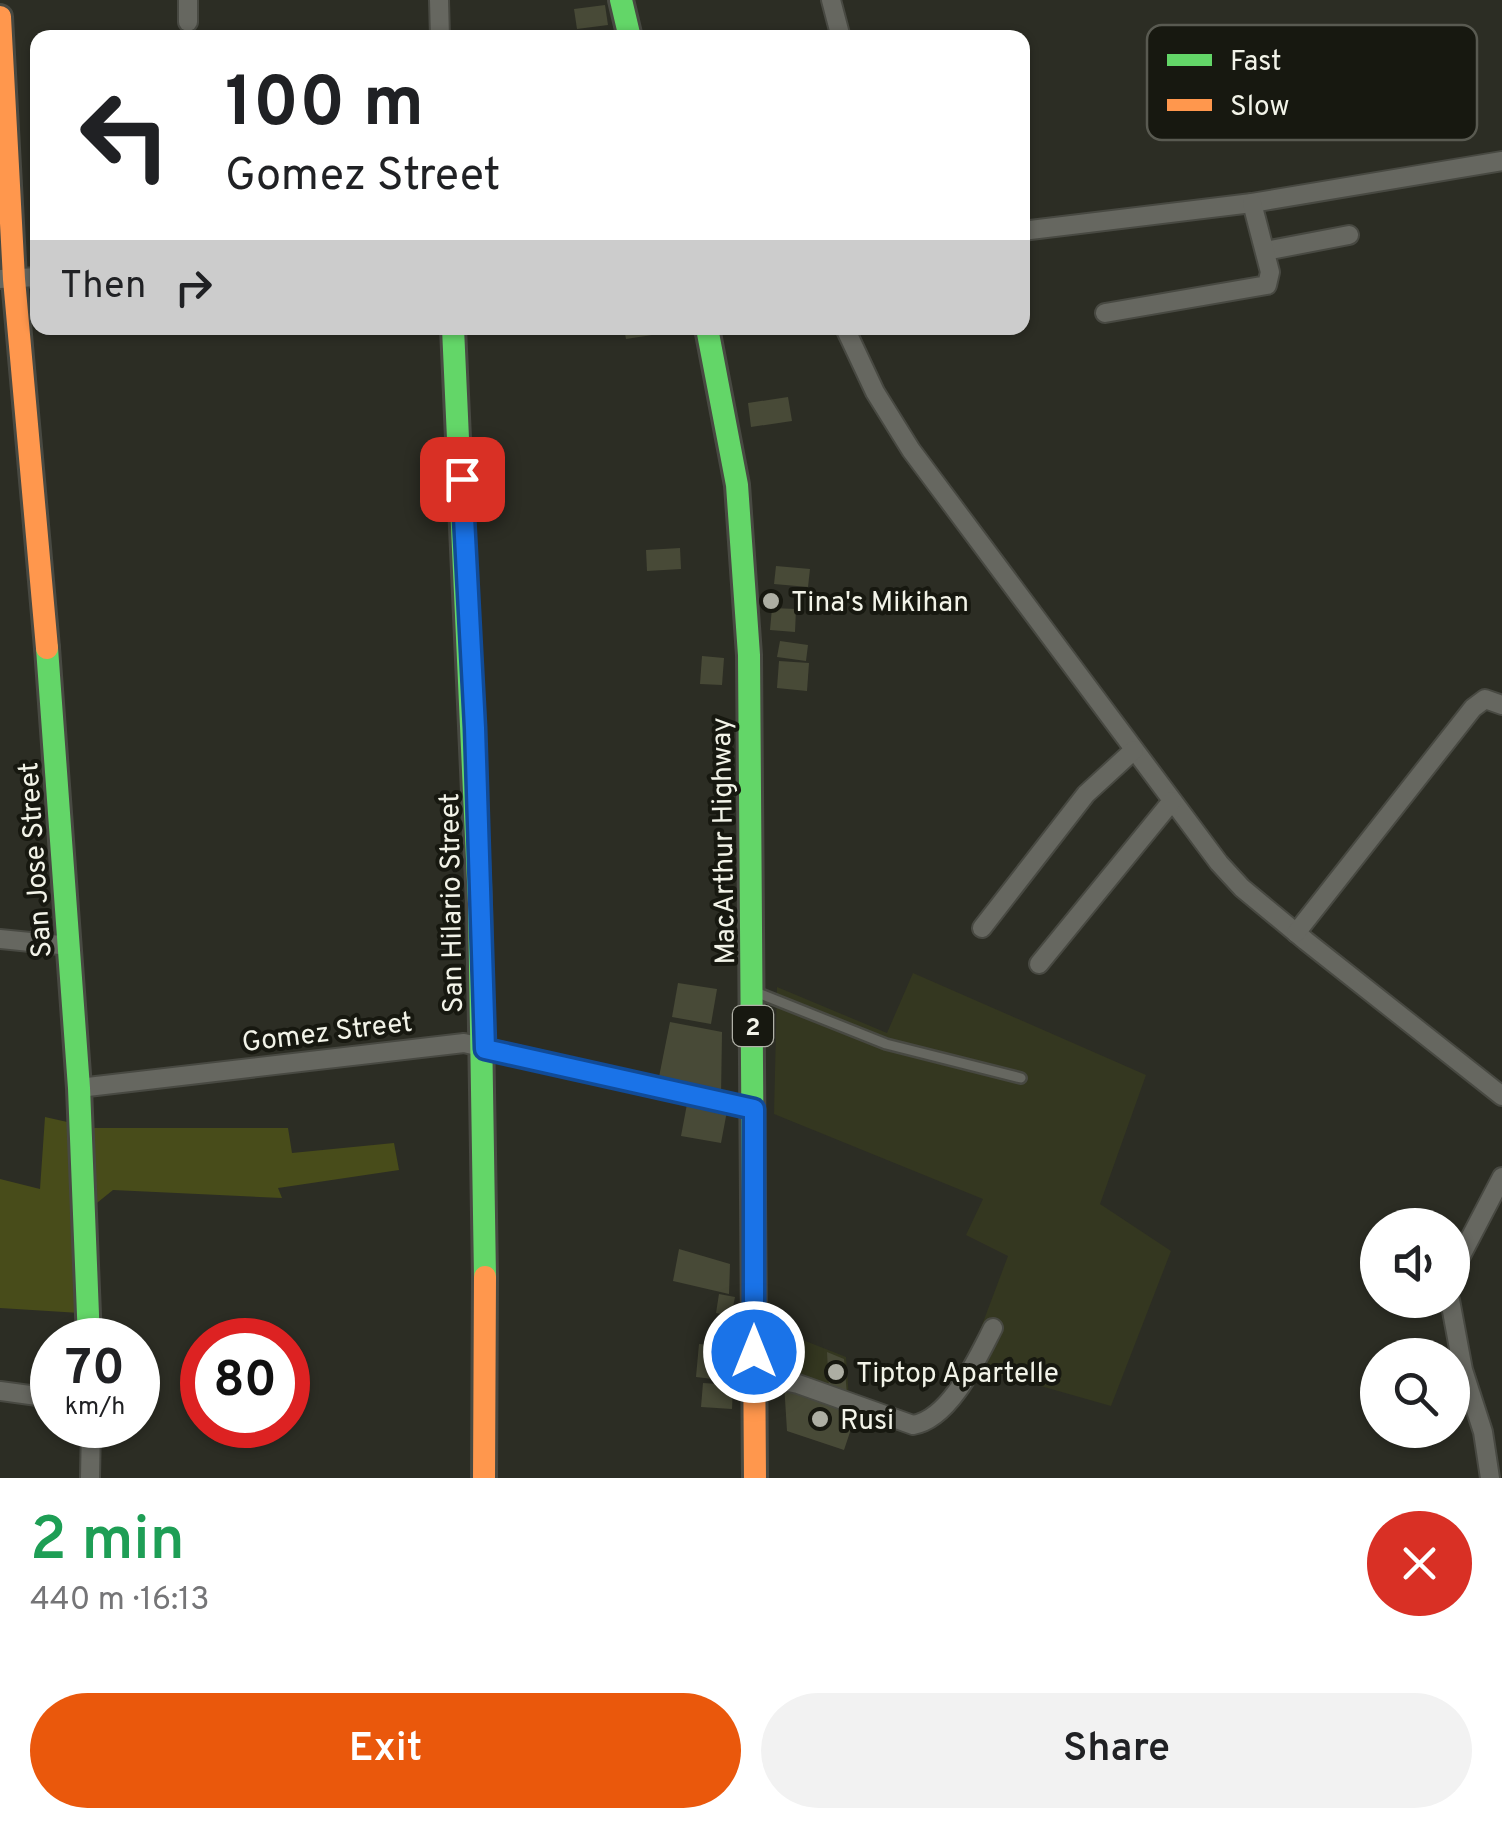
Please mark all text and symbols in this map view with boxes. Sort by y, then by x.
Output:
legend [1147,25,1477,140]
text: Fast [1230,45,1282,81]
text: 100 m [225,62,424,151]
icon: left [60,70,190,200]
text: Slow [1230,90,1289,126]
text: Gomez Street [225,149,501,206]
icon: right [166,260,221,315]
text: Then [60,263,146,312]
pin [420,437,505,522]
icon: arrive [435,452,490,507]
place label: Tina's Mikihan [791,586,969,622]
marker: Tina's Mikihan [760,590,782,612]
street label: MacArthur Highway [705,717,745,965]
street label: San Jose Street [12,761,62,959]
street label: San Hilario Street [433,792,473,1013]
street label: Gomez Street [240,1006,415,1062]
road number: 2 [733,1006,773,1046]
map controls [1360,1208,1470,1448]
button: sound [1360,1208,1470,1318]
position arrow [702,1300,806,1404]
speed limit sign: 80 [180,1318,310,1448]
button: search [1360,1338,1470,1448]
text: 70 [65,1339,125,1402]
place label: Tiptop Apartelle [856,1357,1059,1393]
marker: Tiptop Apartelle [825,1361,847,1383]
text: km/h [65,1392,125,1424]
place label: Rusi [840,1404,894,1440]
marker: Rusi [809,1408,831,1430]
text: 2 min [30,1505,185,1581]
button: close [1367,1511,1472,1616]
text: 440 m · 16:13 [30,1581,209,1621]
button: Exit [30,1693,741,1808]
button: Share [761,1693,1472,1808]

